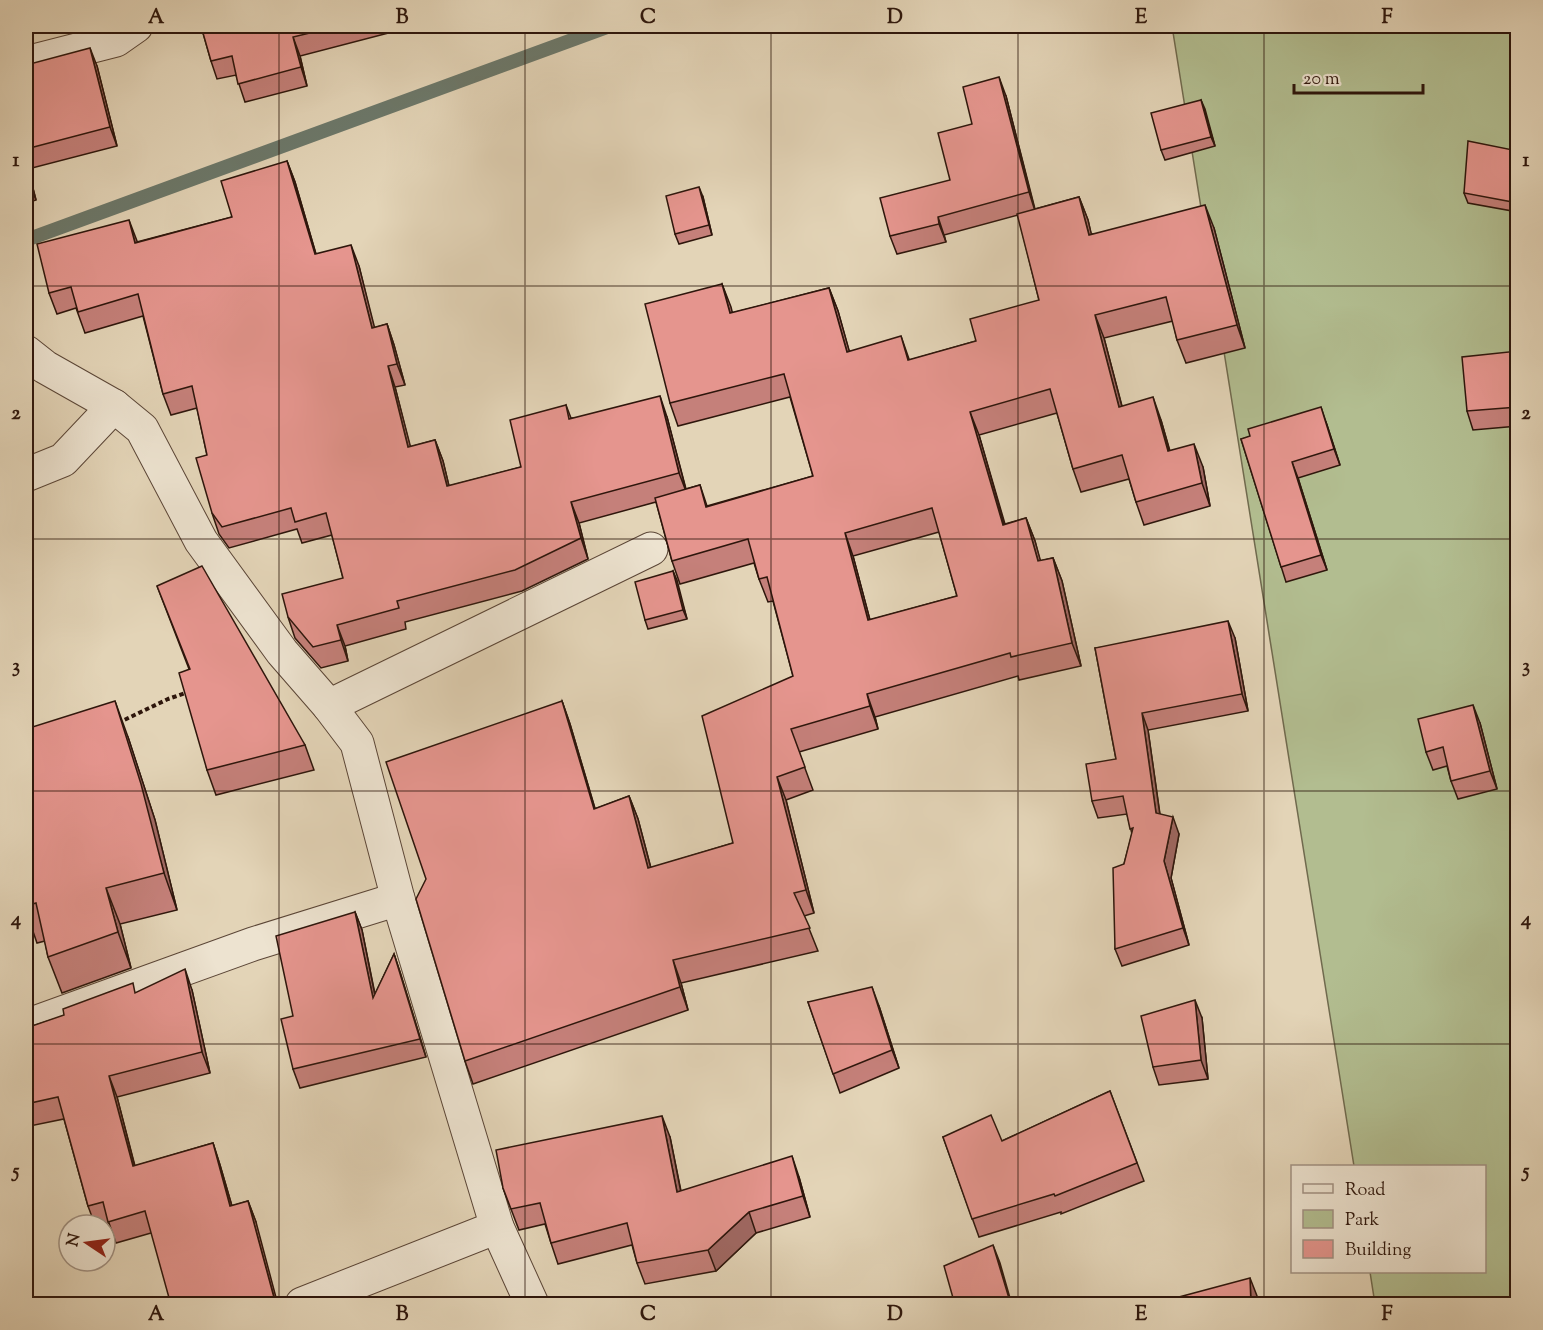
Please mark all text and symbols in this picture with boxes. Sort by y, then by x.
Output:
text: A [148,4,165,33]
text: B [396,4,409,33]
text: C [640,4,656,33]
text: D [887,4,903,33]
text: E [1135,4,1148,33]
text: F [1381,4,1393,33]
scale bar [1294,57,1423,95]
text: 20 m [1303,67,1340,93]
text: 1 [13,147,20,176]
text: 1 [1523,147,1530,176]
text: 2 [11,400,21,429]
text: 2 [1521,400,1531,429]
text: 3 [12,653,20,682]
text: 3 [1522,653,1530,682]
text: 4 [10,906,21,935]
text: 4 [1520,906,1531,935]
text: 5 [11,1158,20,1187]
text: 5 [1521,1158,1530,1187]
legend [1291,1165,1486,1273]
text: Road [1345,1178,1385,1204]
text: Park [1345,1208,1380,1234]
north arrow [57,1213,117,1273]
text: N [62,1231,88,1249]
text: Building [1345,1238,1411,1264]
text: A [148,1301,165,1330]
text: B [396,1301,409,1330]
text: C [640,1301,656,1330]
text: D [887,1301,903,1330]
text: E [1135,1301,1148,1330]
text: F [1381,1301,1393,1330]

